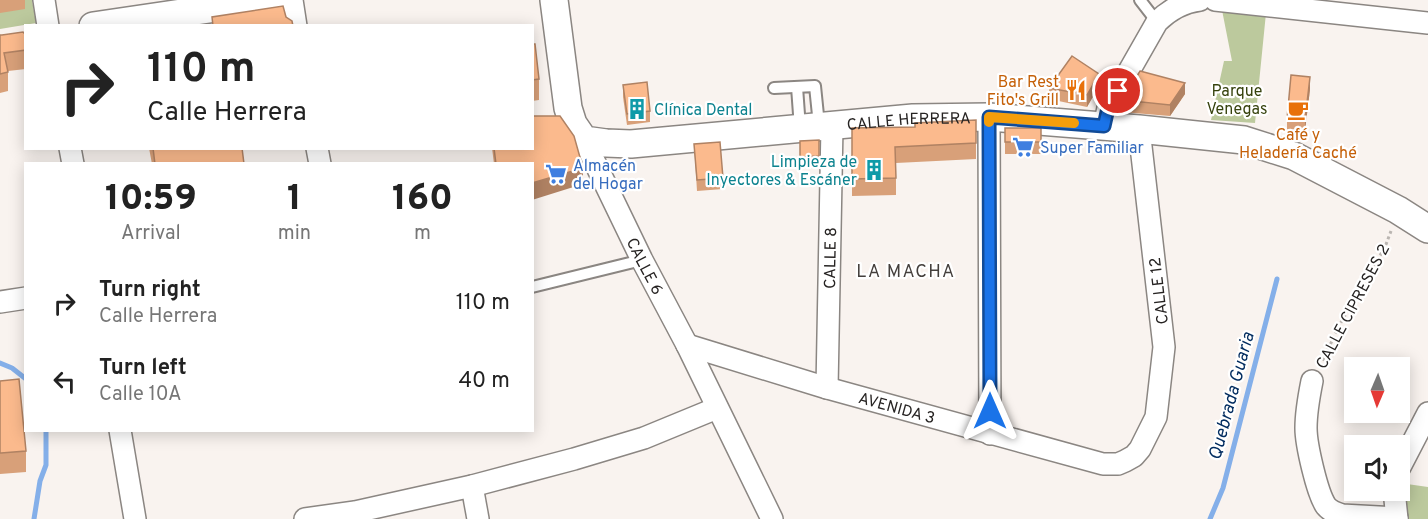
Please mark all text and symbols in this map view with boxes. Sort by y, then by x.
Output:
text: 110 m [147,44,256,97]
icon: right [48,48,126,126]
pin [1092,65,1143,116]
place label: Bar Rest Fito's Grill [987,73,1059,111]
icon: arrive [1101,74,1134,107]
restaurant icon: Bar Rest Fito's Grill [1064,78,1088,102]
park label: Parque Venegas [1207,82,1267,120]
text: Calle Herrera [147,96,307,130]
building icon: Clínica Dental [625,97,649,121]
cafe icon: Café y Heladería Caché [1286,98,1310,122]
place label: Clínica Dental [654,101,752,121]
street label: CALLE HERRERA [846,109,971,136]
place label: Café y Heladería Caché [1239,126,1357,164]
supermarket icon: Super Familiar [1011,135,1035,159]
place label: Super Familiar [1040,139,1144,159]
place label: Limpieza de Inyectores & Escáner [706,153,857,191]
place label: Almacén del Hogar [573,157,643,195]
building icon: Limpieza de Inyectores & Escáner [862,158,886,182]
supermarket icon: Almacén del Hogar [544,162,568,186]
text: 10:59 [105,177,197,223]
text: 1 [287,177,302,223]
text: 160 [392,177,453,223]
text: Arrival [121,221,181,247]
text: min [278,221,311,247]
text: m [414,221,431,247]
street label: CALLE 8 [821,227,842,289]
street label: CALLE 6 [621,235,667,299]
street label: CALLE CIPRESES 2 [1312,241,1395,373]
street label: CALLE 12 [1146,256,1174,326]
district label: LA MACHA [856,261,956,284]
text: Turn right [99,277,201,304]
icon: right [48,287,81,320]
text: 110 m [456,290,510,317]
text: Calle Herrera [99,304,217,330]
water label: Quebrada Guaria [1204,329,1261,463]
text: Turn left [99,355,187,382]
north arrow [1344,357,1410,423]
map controls [1344,357,1410,501]
icon: left [48,365,81,398]
text: 40 m [458,368,510,395]
position arrow [958,379,1022,443]
text: Calle 10A [99,382,182,408]
street label: AVENIDA 3 [856,389,937,429]
button: sound [1344,435,1410,501]

